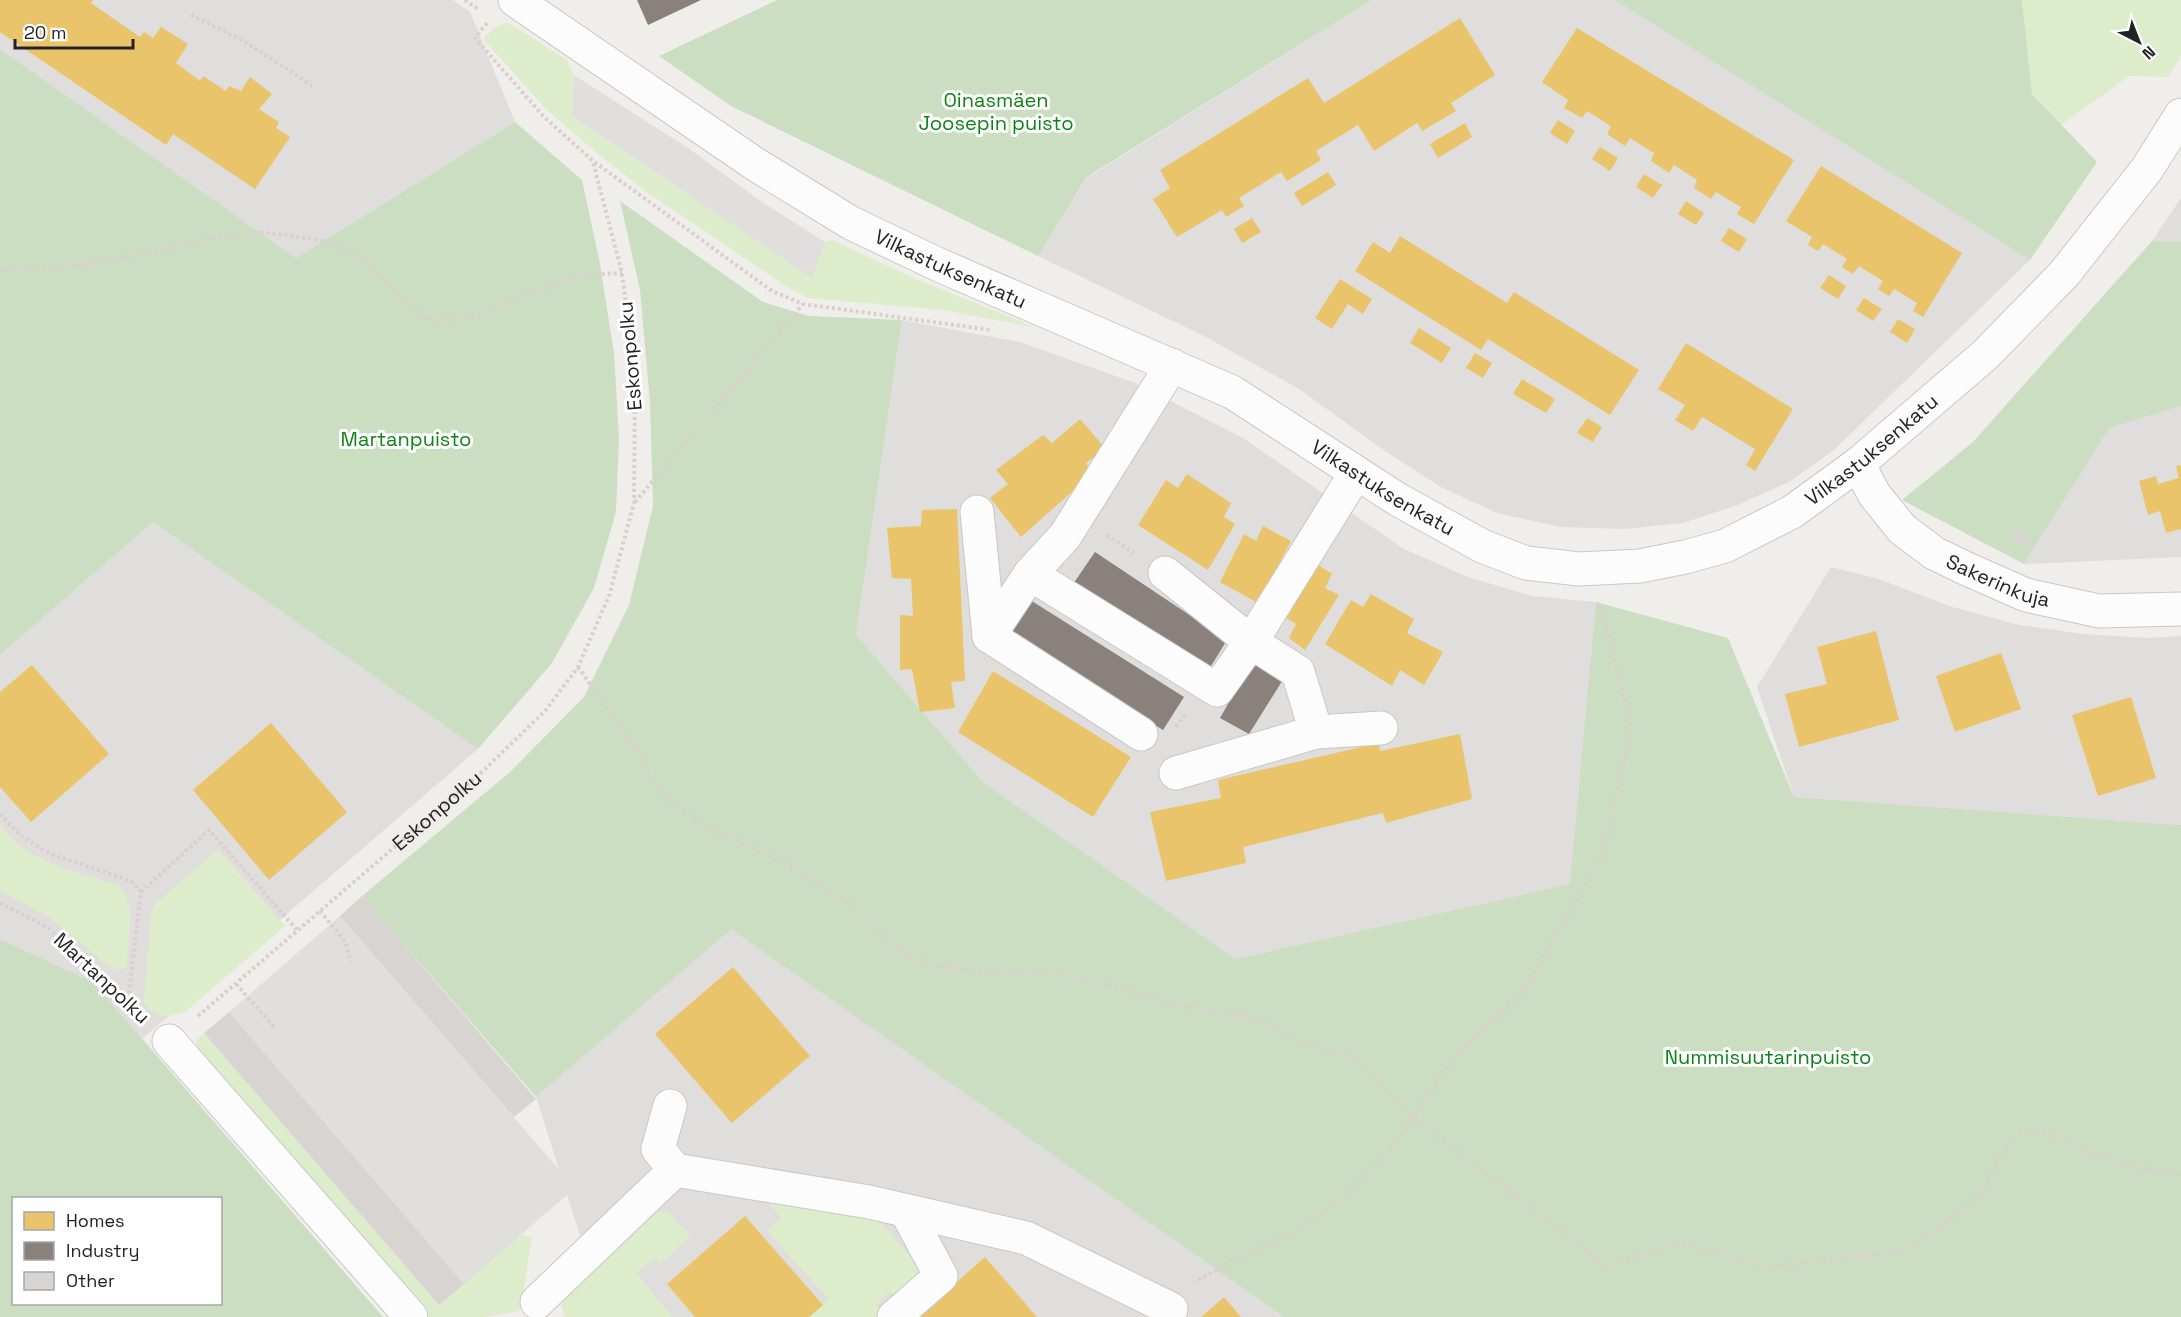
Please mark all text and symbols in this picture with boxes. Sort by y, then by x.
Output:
scale bar [15,12,134,50]
north arrow [2109,12,2169,72]
text: 20 m [24,21,67,44]
text: N [2138,41,2160,64]
park label: Oinasmäen Joosepin puisto [918,87,1074,136]
street label: Vilkastuksenkatu [870,223,1031,314]
street label: Eskonpolku [612,300,648,412]
street label: Vilkastuksenkatu [1800,388,1943,511]
park label: Martanpuisto [341,426,471,452]
street label: Vilkastuksenkatu [1306,434,1459,541]
street label: Sakerinkuja [1942,548,2052,613]
street label: Eskonpolku [387,765,487,856]
street label: Martanpolku [48,927,156,1029]
park label: Nummisuutarinpuisto [1665,1044,1871,1070]
legend [12,1197,222,1305]
text: Homes [66,1209,125,1232]
text: Industry [66,1239,139,1262]
text: Other [66,1269,115,1292]

